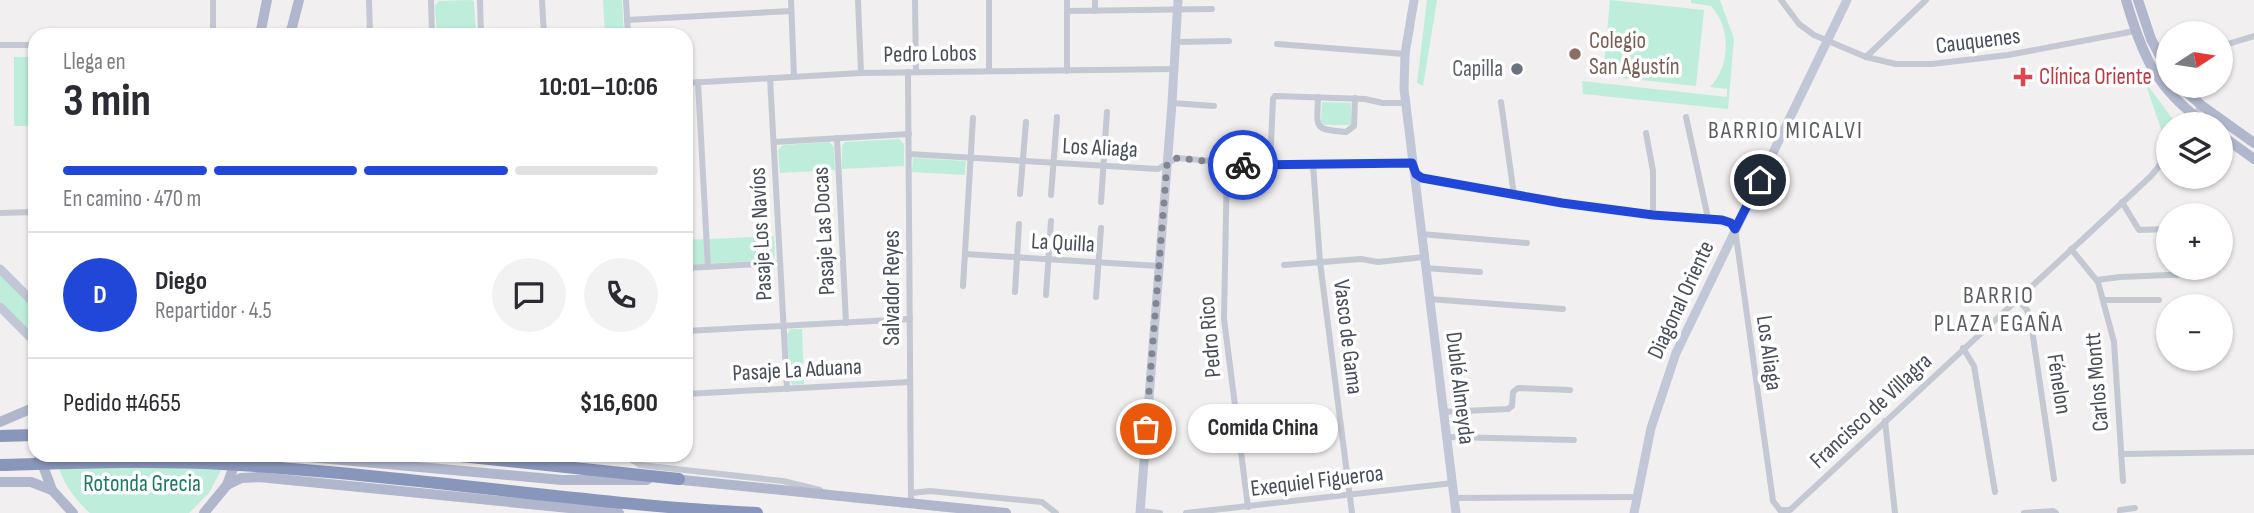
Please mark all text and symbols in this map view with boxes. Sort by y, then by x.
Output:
north arrow [2156,21,2233,98]
map controls [2156,21,2233,371]
street label: Cauquenes [1934,22,2022,60]
place label: Colegio San Agustín [1589,27,1680,81]
street label: Pedro Lobos [883,39,977,69]
marker: Colegio San Agustín [1567,46,1583,62]
text: Llega en [63,48,126,76]
place label: Capilla [1452,55,1503,83]
marker: Capilla [1509,61,1525,77]
place label: Clínica Oriente [2039,63,2152,91]
marker: Clínica Oriente [2013,67,2033,87]
text: 10:01–10:06 [540,72,658,103]
text: 3 min [63,74,151,129]
button: layers [2156,112,2233,189]
district label: BARRIO MICALVI [1708,116,1864,145]
courier [1208,130,1278,200]
street label: Los Aliaga [1062,132,1138,164]
icon: bike [1224,146,1262,184]
pin [1730,150,1790,210]
icon: home [1741,161,1779,199]
street label: Pasaje Las Docas [807,166,841,296]
street label: Pasaje Los Navíos [744,167,778,301]
text: En camino · 470 m [63,185,201,213]
button: + [2156,203,2233,280]
street label: La Quilla [1030,227,1096,259]
street label: Salvador Reyes [878,230,906,346]
street label: Diagonal Oriente [1641,236,1721,364]
button: chat [492,258,566,332]
button: phone [584,258,658,332]
text: Diego [155,266,207,297]
street label: Vasco de Gama [1327,278,1369,396]
text: D [93,280,107,311]
district label: BARRIO PLAZA EGAÑA [1934,281,2064,338]
button: − [2156,294,2233,371]
street label: Pedro Rico [1192,295,1228,379]
text: Repartidor · 4.5 [155,297,272,325]
street label: Los Aliaga [1750,314,1788,392]
street label: Dublé Almeyda [1439,330,1481,446]
street label: Carlos Montt [2079,331,2115,433]
street label: Francisco de Villagra [1804,347,1938,475]
street label: Fénelon [2040,352,2078,416]
street label: Pasaje La Aduana [732,353,862,387]
text: Pedido #4655 [63,388,181,419]
text: $16,600 [580,388,658,419]
pin [1116,399,1176,459]
callout: Comida China [1188,404,1338,453]
icon: bag [1127,410,1165,448]
text: Comida China [1208,414,1318,442]
street label: Exequiel Figueroa [1249,459,1385,503]
park label: Rotonda Grecia [83,470,201,498]

